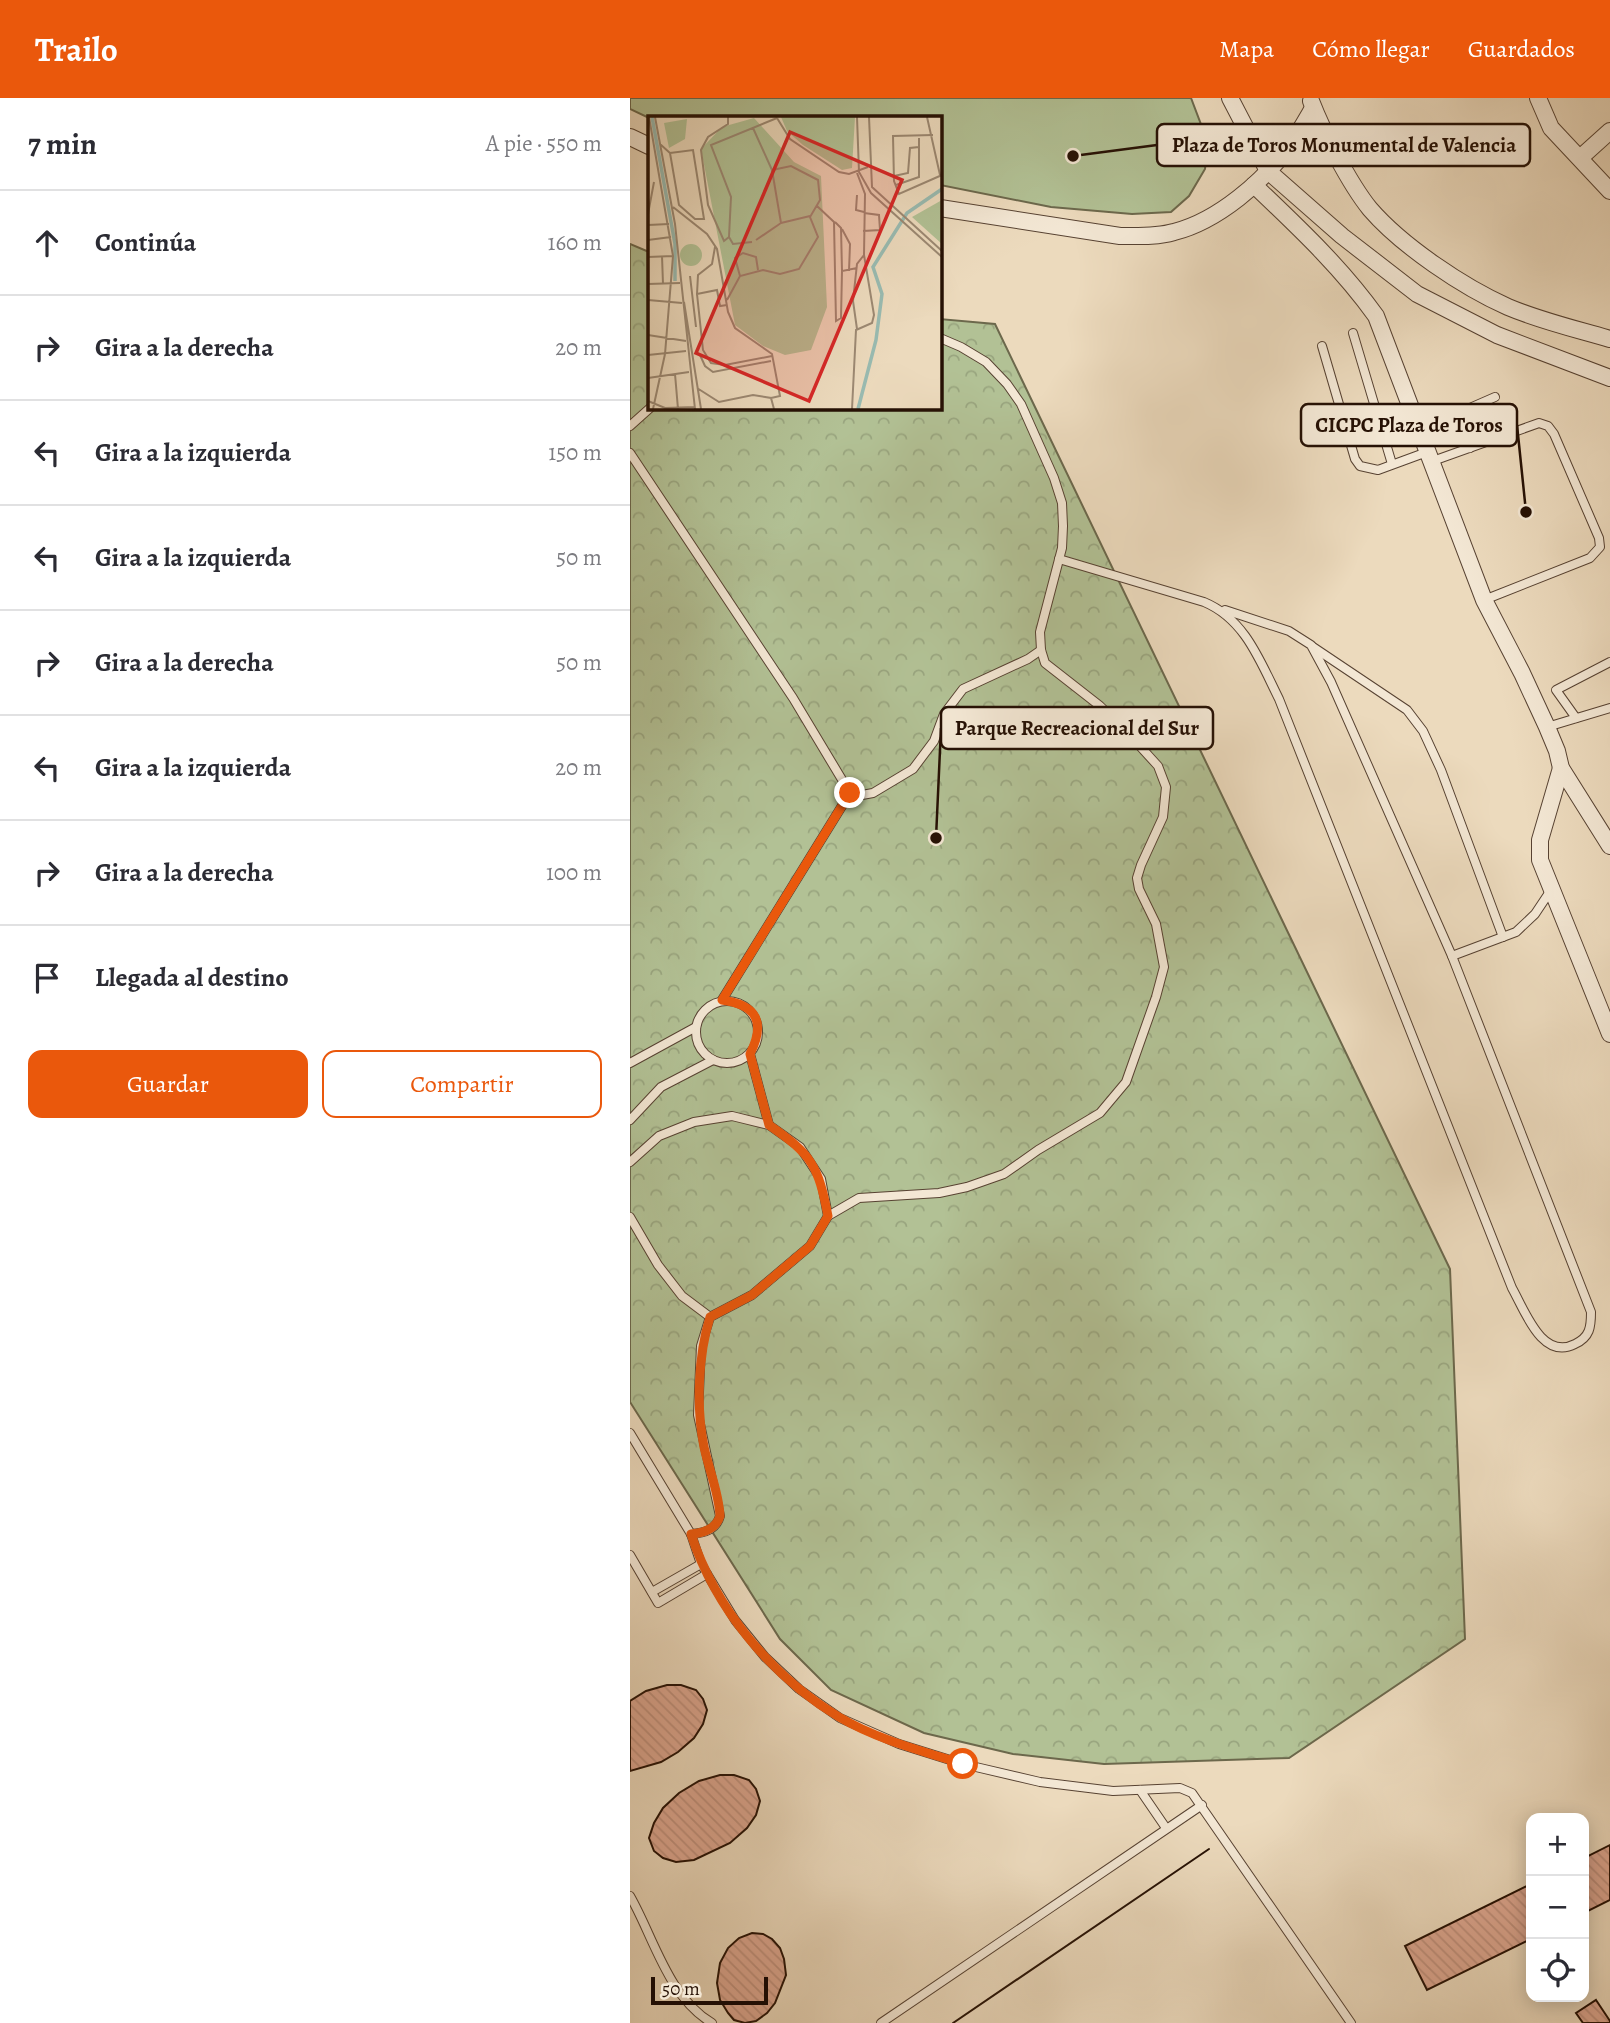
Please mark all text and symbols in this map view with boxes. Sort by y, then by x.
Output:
text: Trailo [35,27,118,72]
text: Mapa [1219,33,1274,65]
text: Cómo llegar [1312,33,1430,65]
text: Guardados [1468,33,1575,65]
inset map [648,116,942,410]
text: 7 min [28,124,97,164]
callout: Plaza de Toros Monumental de Valencia [1157,124,1530,166]
text: A pie · 550 m [486,128,602,159]
text: Plaza de Toros Monumental de Valencia [1172,131,1517,159]
icon: ahead [28,224,66,262]
text: Continúa [95,225,196,260]
text: 160 m [548,227,602,258]
icon: right [28,329,66,367]
text: Gira a la derecha [95,330,274,365]
text: 20 m [555,332,602,363]
callout: CICPC Plaza de Toros [1301,404,1517,446]
text: CICPC Plaza de Toros [1315,411,1503,439]
icon: left [28,434,66,472]
text: Gira a la izquierda [95,435,291,470]
text: 150 m [548,437,602,468]
icon: left [28,539,66,577]
text: Gira a la izquierda [95,540,291,575]
text: 50 m [556,542,602,573]
icon: right [28,644,66,682]
text: Gira a la derecha [95,645,274,680]
text: 50 m [556,647,602,678]
callout: Parque Recreacional del Sur [941,707,1213,749]
text: Parque Recreacional del Sur [955,714,1200,742]
icon: left [28,749,66,787]
text: Gira a la izquierda [95,750,291,785]
text: 20 m [555,752,602,783]
route end [834,777,865,808]
icon: right [28,854,66,892]
text: Gira a la derecha [95,855,274,890]
text: 100 m [546,857,602,888]
icon: arrive [28,959,66,997]
text: Llegada al destino [95,960,289,995]
button: Guardar [28,1050,308,1118]
button: Compartir [322,1050,602,1118]
route start [947,1748,978,1779]
map controls [1526,1813,1589,2002]
button: + [1526,1813,1589,1876]
button: − [1526,1876,1589,1939]
button: locate [1526,1939,1589,2002]
scale bar [651,1974,768,2006]
text: 50 m [662,1976,700,2002]

